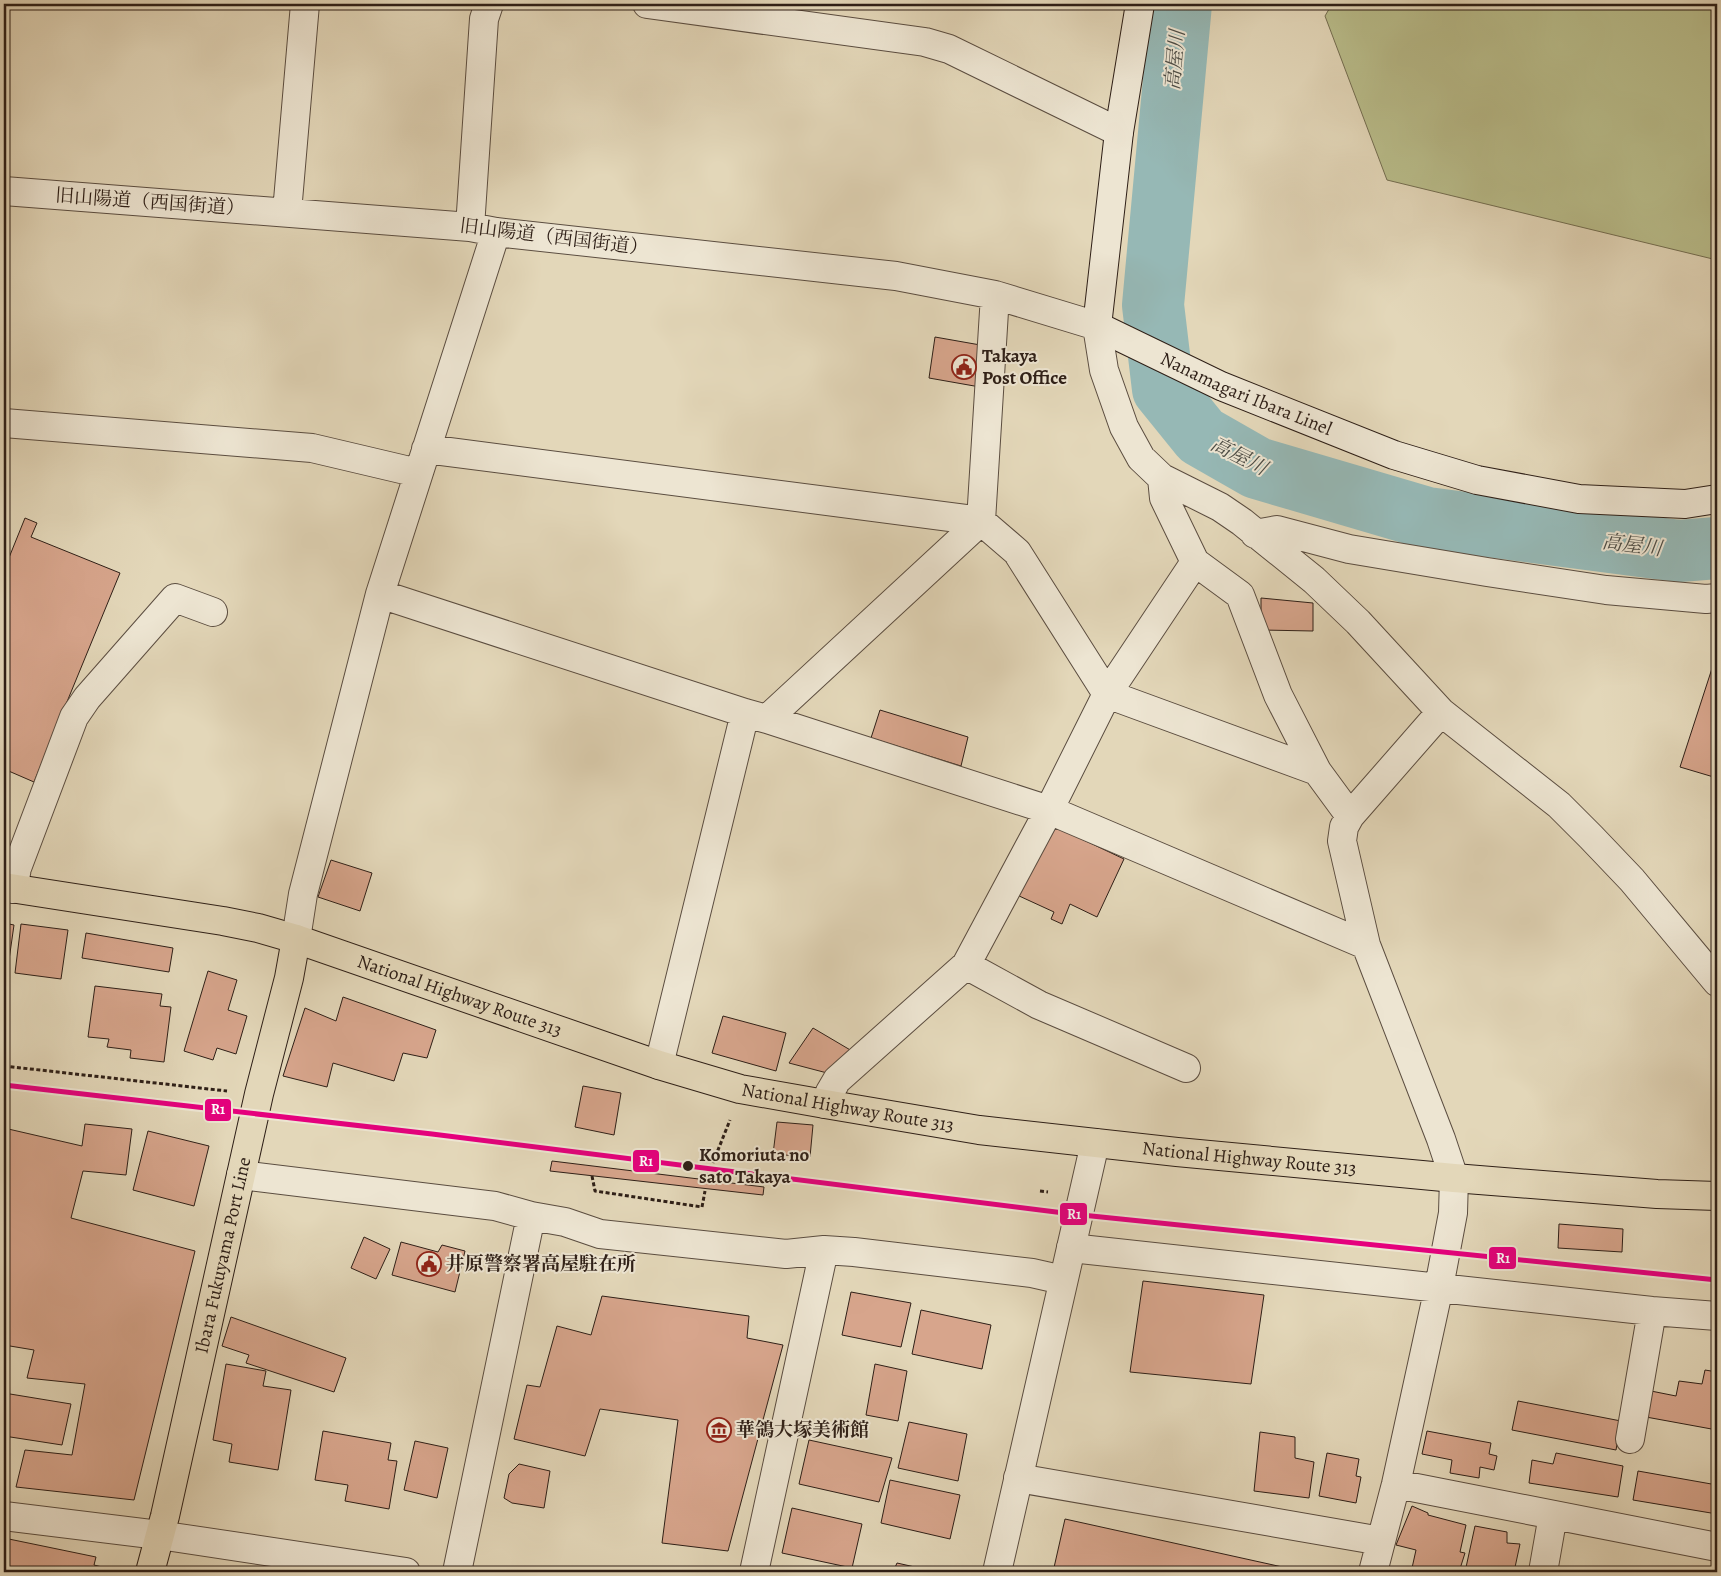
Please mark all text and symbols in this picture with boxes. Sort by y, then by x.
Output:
water label: 高屋川 [1159,27,1191,91]
street label: 旧山陽道（西国街道） [54,182,246,222]
street label: 旧山陽道（西国街道） [458,213,650,261]
place label: Takaya Post Office [982,343,1067,391]
street label: Nanamagari Ibara Linel [1156,346,1336,442]
public building icon: Takaya Post Office [951,354,977,380]
water label: 高屋川 [1206,430,1274,483]
water label: 高屋川 [1601,528,1665,562]
street label: National Highway Route 313 [354,948,566,1043]
street label: National Highway Route 313 [739,1077,956,1139]
line badge: R1 [204,1098,232,1122]
text: R1 [211,1100,225,1119]
street label: National Highway Route 313 [1141,1135,1358,1182]
place label: Komoriuta no sato Takaya [699,1142,810,1190]
line badge: R1 [632,1149,660,1173]
text: R1 [639,1152,653,1171]
street label: Ibara Fukuyama Port Line [189,1155,258,1356]
marker: Komoriuta no sato Takaya [681,1159,695,1173]
line badge: R1 [1059,1202,1088,1226]
text: R1 [1067,1205,1081,1224]
line badge: R1 [1488,1246,1517,1270]
text: R1 [1496,1249,1510,1268]
public building icon: 井原警察署高屋駐在所 [416,1251,442,1277]
place label: 井原警察署高屋駐在所 [446,1251,636,1277]
museum icon: 華鴒大塚美術館 [706,1417,732,1443]
place label: 華鴒大塚美術館 [736,1417,869,1443]

